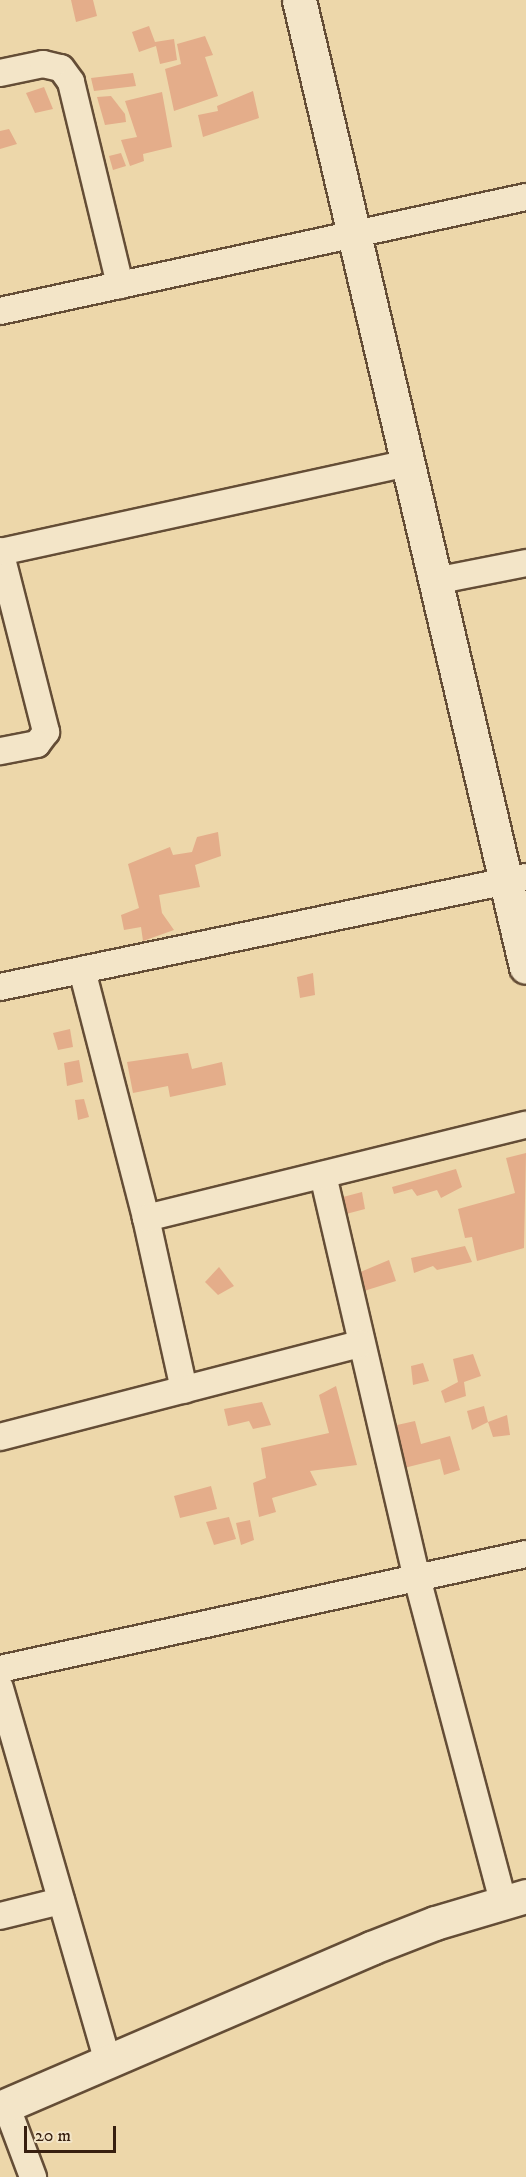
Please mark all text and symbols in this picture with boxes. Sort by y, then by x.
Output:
scale bar [27,2114,118,2152]
text: 20 m [35,2125,71,2147]

